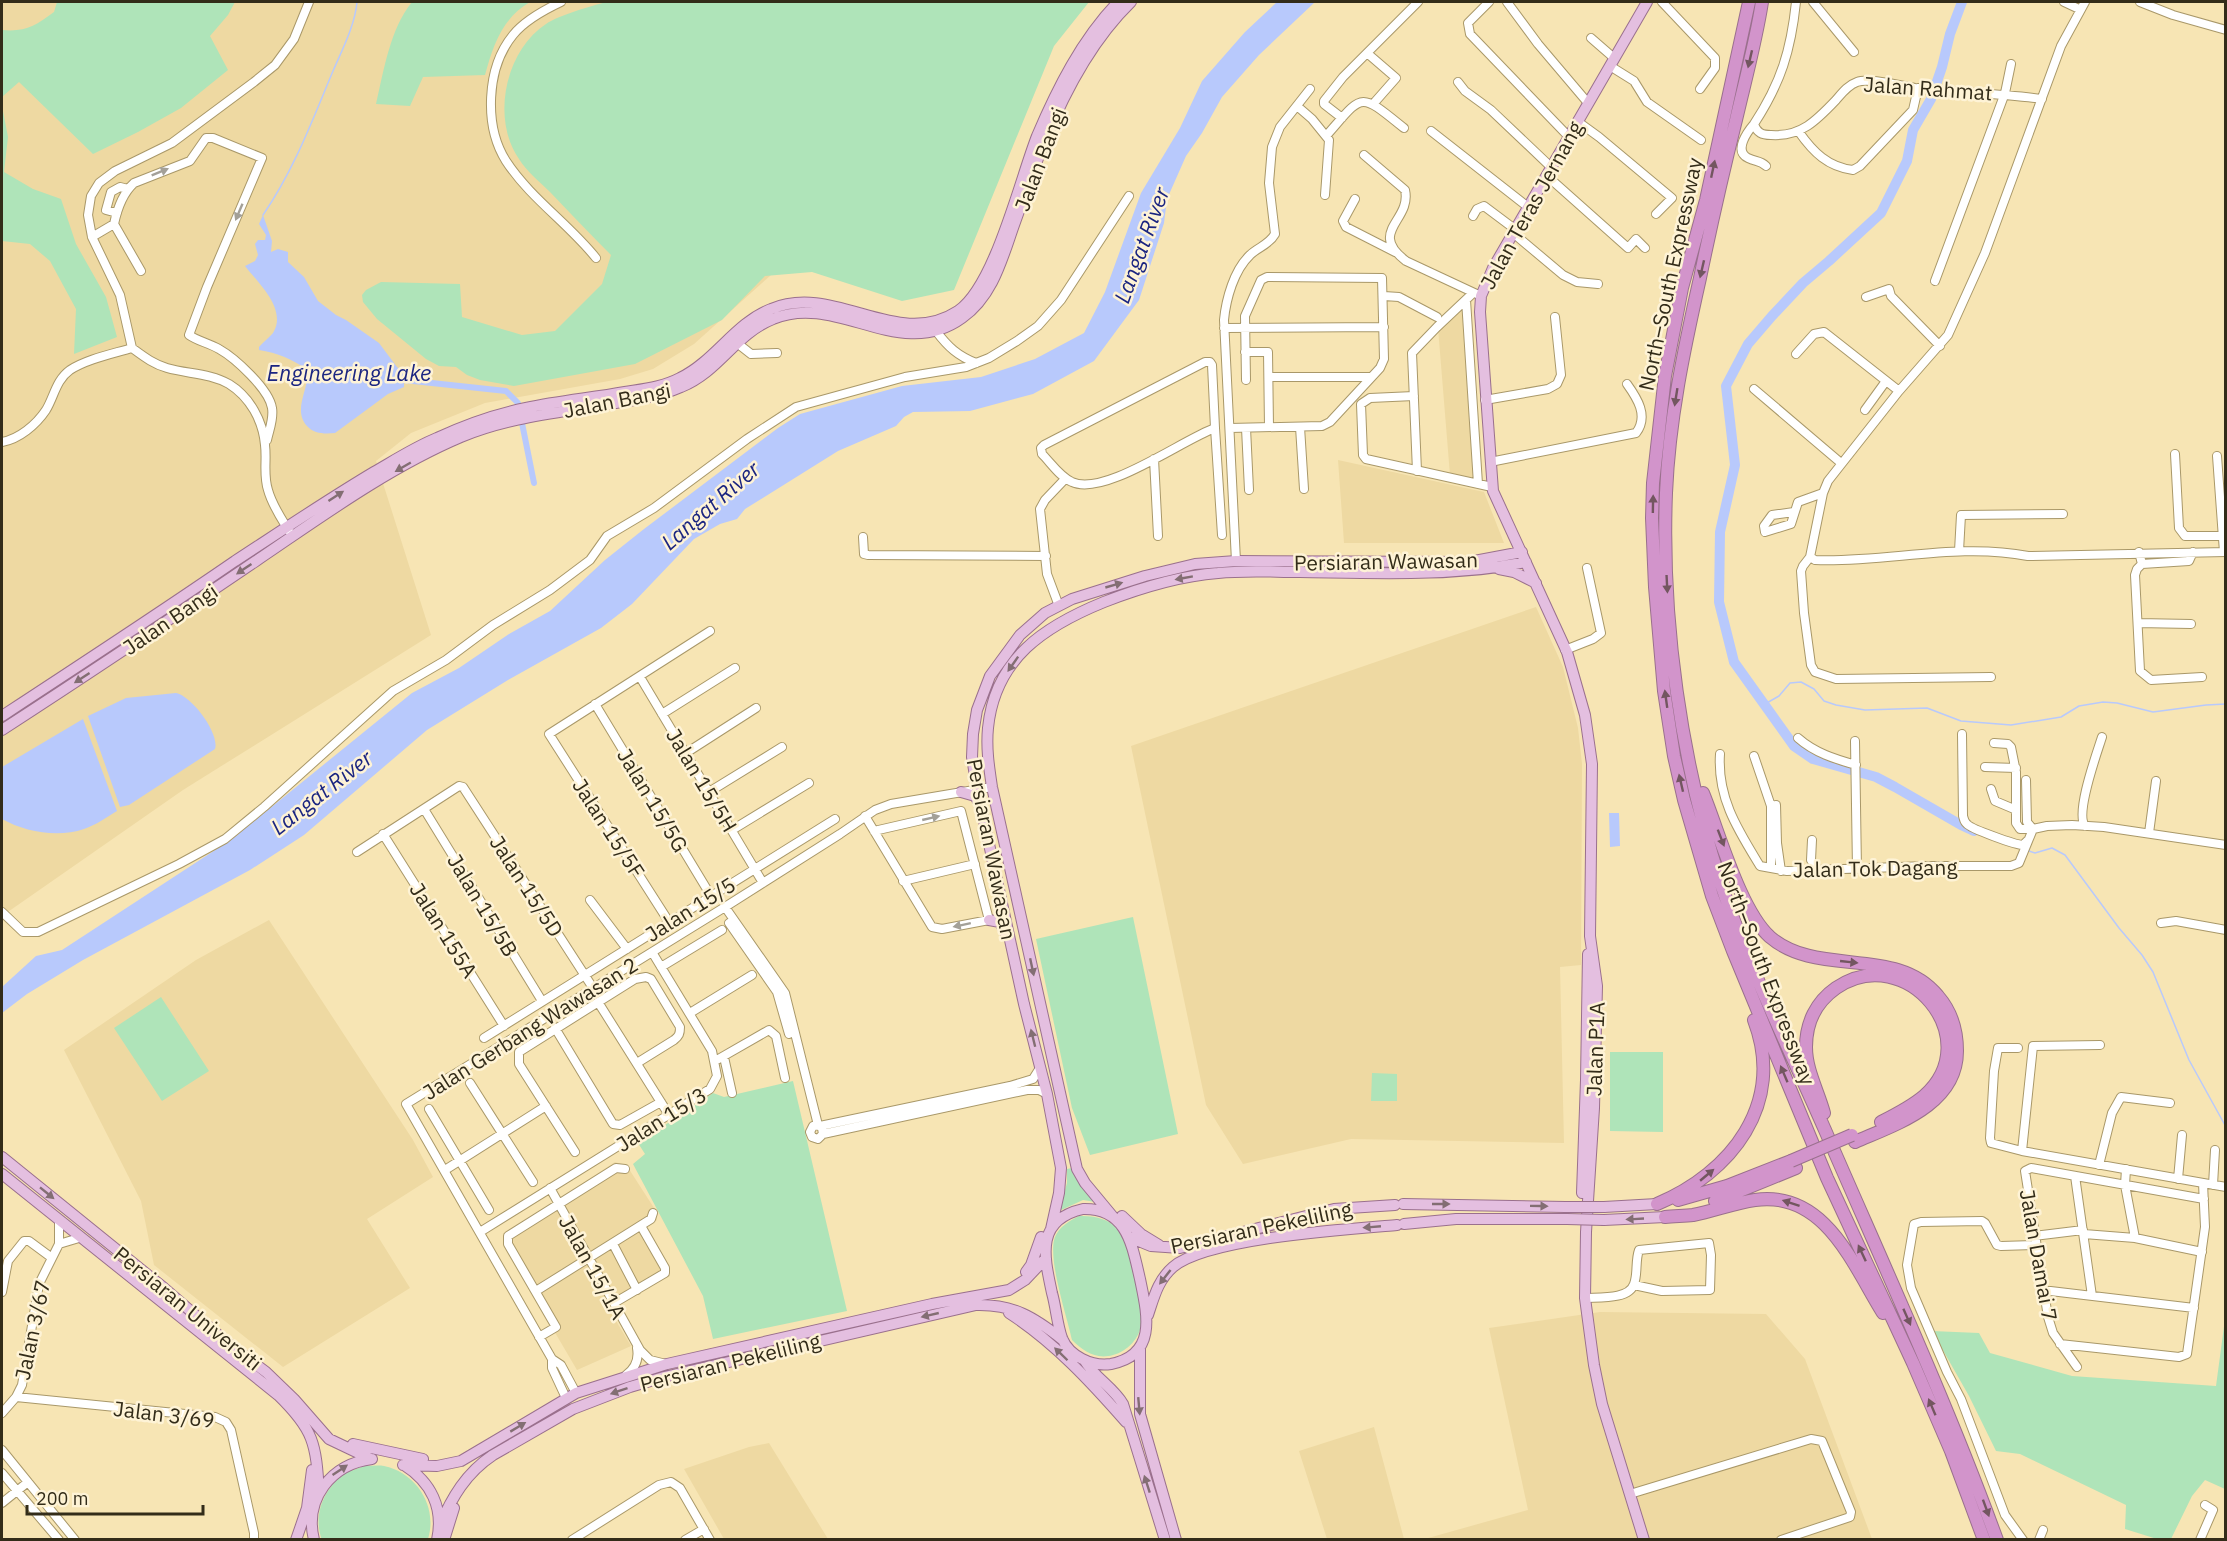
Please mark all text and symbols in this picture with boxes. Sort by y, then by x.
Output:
one-way arrow [1745,49,1755,68]
street label: Jalan Rahmat [1863,70,1993,106]
street label: Jalan Bangi [1007,103,1073,215]
street label: Jalan Teras Jernang [1473,116,1589,294]
street label: North–South Expressway [1632,154,1709,393]
one-way arrow [1709,159,1719,178]
one-way arrow [151,167,169,177]
water label: Langat River [1107,182,1176,307]
one-way arrow [234,203,244,221]
one-way arrow [1696,260,1706,278]
water label: Engineering Lake [267,358,431,387]
street label: Jalan Bangi [561,376,673,424]
one-way arrow [1671,387,1680,406]
water label: Langat River [655,454,766,556]
one-way arrow [395,462,412,472]
one-way arrow [328,490,344,501]
one-way arrow [1648,495,1657,514]
street label: Persiaran Wawasan [1294,545,1478,577]
one-way arrow [236,563,252,574]
one-way arrow [1174,574,1193,583]
one-way arrow [1662,575,1672,594]
street label: Jalan Bangi [117,577,223,661]
one-way arrow [1105,580,1123,589]
one-way arrow [1007,655,1019,671]
one-way arrow [74,673,90,684]
one-way arrow [1661,689,1670,708]
street label: Jalan 15/5H [660,723,744,837]
water label: Langat River [264,743,378,841]
street label: Jalan 15/5G [611,743,695,857]
street label: Persiaran Wawasan [961,756,1023,942]
street label: Jalan 15/5F [566,773,652,883]
one-way arrow [1675,774,1685,792]
one-way arrow [922,812,940,822]
one-way arrow [1716,829,1726,847]
street label: Jalan 15/5D [484,830,570,942]
street label: Jalan 15/5B [441,848,525,962]
street label: Jalan Tok Dagang [1792,853,1958,883]
street label: North–South Expressway [1711,857,1823,1089]
street label: Jalan 15/5 [640,870,740,948]
street label: Jalan 155A [404,877,484,983]
one-way arrow [952,921,971,930]
street label: Jalan Gerbang Wawasan 2 [417,950,643,1106]
one-way arrow [1840,957,1859,966]
one-way arrow [1028,958,1038,976]
street label: Jalan P1A [1579,1001,1611,1097]
one-way arrow [1027,1029,1037,1047]
one-way arrow [1779,1065,1788,1083]
street label: Jalan 15/3 [611,1080,711,1158]
one-way arrow [1699,1169,1715,1182]
one-way arrow [39,1187,55,1200]
street label: Jalan Damai 7 [2014,1187,2064,1323]
street label: Persiaran Pekeliling [1168,1194,1354,1260]
one-way arrow [1782,1198,1800,1208]
one-way arrow [1431,1199,1450,1209]
one-way arrow [1530,1201,1549,1211]
street label: Jalan 15/1A [553,1210,633,1324]
one-way arrow [1625,1214,1644,1224]
one-way arrow [1363,1222,1382,1232]
street label: Persiaran Universiti [108,1240,268,1376]
one-way arrow [1857,1243,1867,1261]
one-way arrow [1159,1269,1171,1285]
street label: Jalan 3/67 [8,1277,56,1383]
one-way arrow [1902,1309,1911,1326]
one-way arrow [921,1310,940,1320]
street label: Persiaran Pekeliling [637,1326,823,1398]
one-way arrow [1054,1348,1069,1361]
one-way arrow [610,1386,628,1396]
street label: Jalan 3/69 [112,1394,216,1434]
one-way arrow [1135,1396,1144,1415]
one-way arrow [1927,1398,1936,1416]
one-way arrow [510,1421,526,1432]
one-way arrow [332,1465,348,1476]
one-way arrow [1142,1475,1151,1493]
scale bar [27,1478,202,1516]
text: 200 m [36,1487,88,1510]
one-way arrow [1981,1499,1991,1517]

